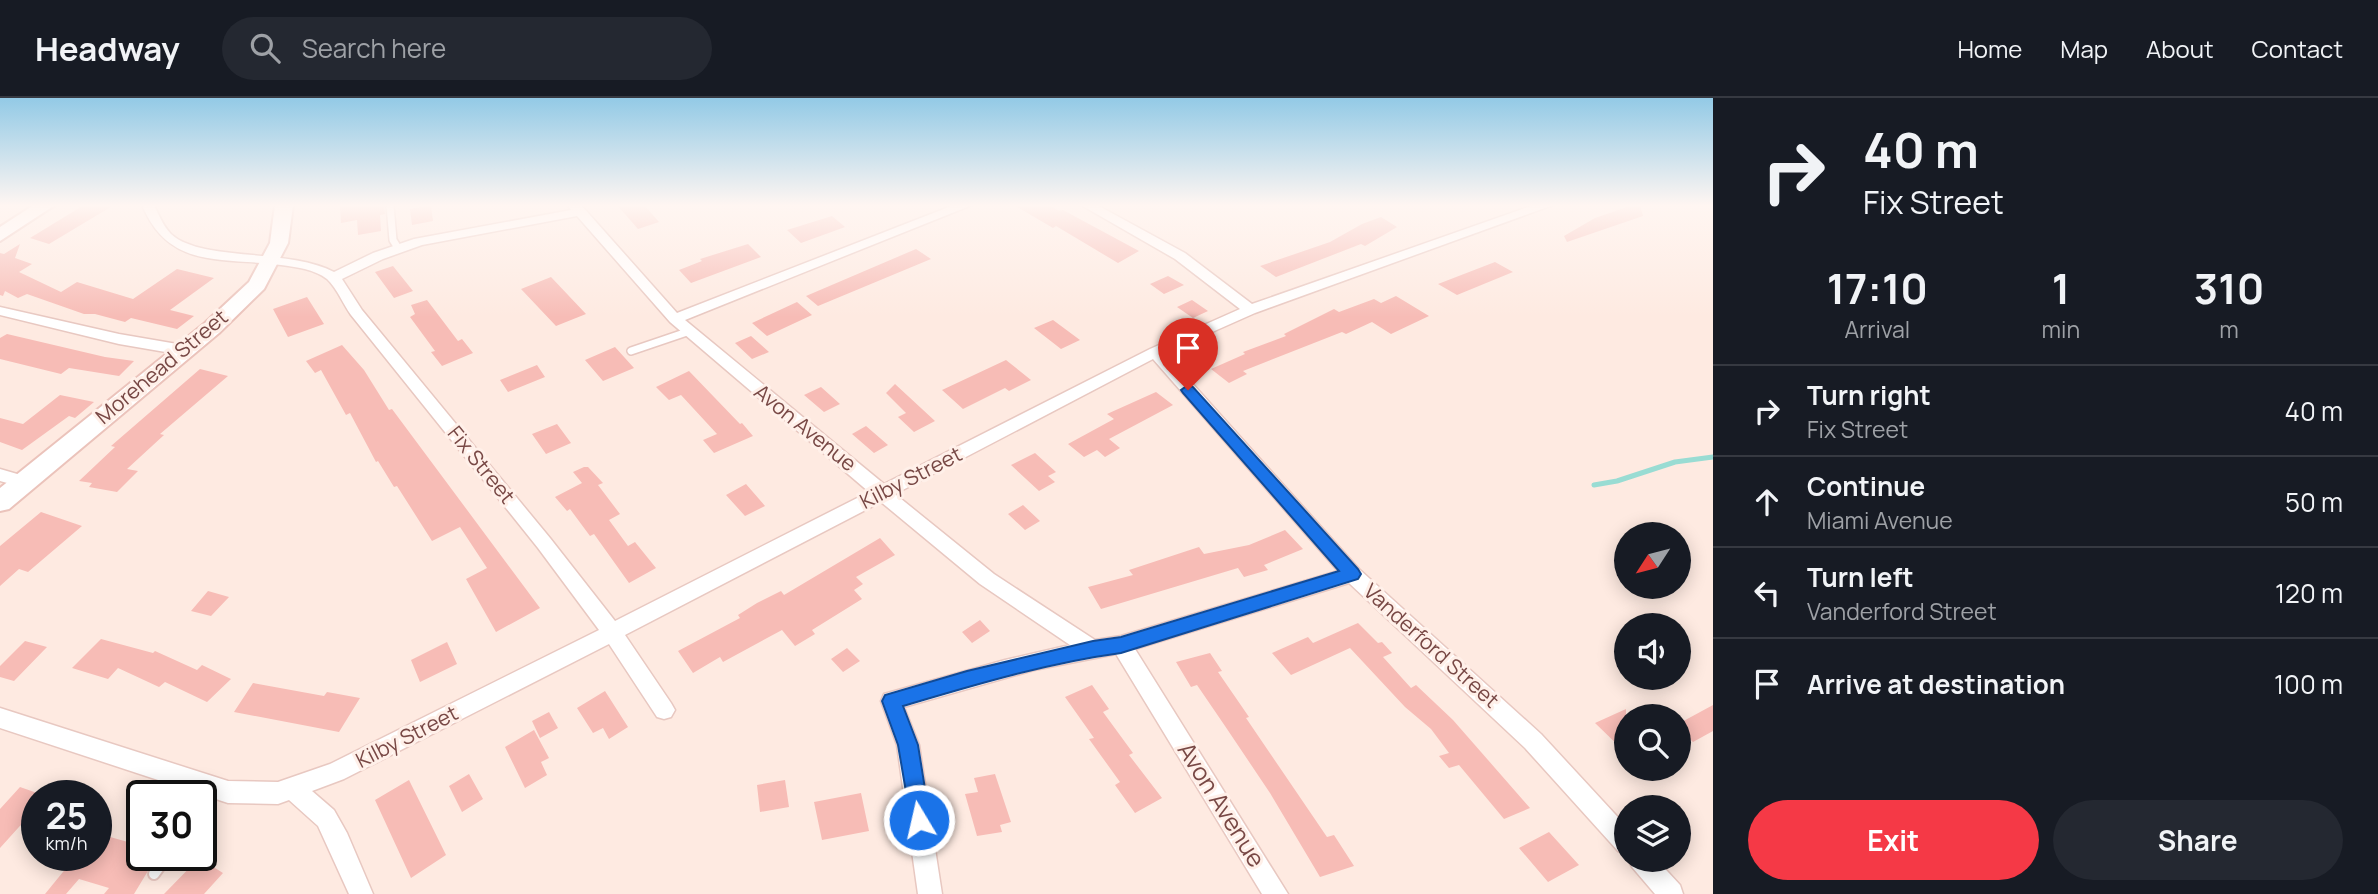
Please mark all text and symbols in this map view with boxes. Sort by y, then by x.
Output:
search box [222,17,712,80]
text: Headway [35,26,180,71]
icon: search [246,29,284,67]
text: Search here [302,30,446,66]
text: Home [1957,32,2022,65]
text: Map [2060,32,2108,65]
text: About [2146,32,2214,65]
text: Contact [2252,32,2343,65]
text: 40 m [1863,116,1979,183]
icon: right [1748,126,1839,217]
text: Fix Street [1863,180,2004,224]
text: 17:10 [1827,259,1928,317]
text: 1 [2052,259,2070,317]
text: 310 [2194,259,2264,317]
street label: Morehead Street [89,303,233,430]
text: Arrival [1844,313,1910,345]
text: min [2042,313,2080,345]
text: m [2219,313,2239,345]
pin [1158,318,1218,390]
icon: arrive [1169,329,1207,367]
street label: Avon Avenue [749,377,863,477]
text: Turn right [1807,377,1931,413]
icon: right [1748,392,1786,430]
text: 40 m [2285,393,2343,429]
text: Fix Street [1807,413,1908,445]
street label: Fix Street [442,420,522,509]
street label: Kilby Street [855,439,966,515]
text: Continue [1807,468,1925,504]
icon: ahead [1748,483,1786,521]
text: 50 m [2285,484,2343,520]
text: Miami Avenue [1807,504,1953,536]
north arrow [1614,522,1690,598]
map controls [1614,522,1691,872]
text: Turn left [1807,559,1914,595]
icon: left [1748,574,1786,612]
text: 120 m [2275,575,2343,611]
street label: Vanderford Street [1358,577,1505,714]
text: Vanderford Street [1807,595,1997,627]
button: sound [1614,613,1691,690]
icon: arrive [1748,665,1786,703]
text: Arrive at destination [1807,666,2065,702]
text: 100 m [2274,666,2343,702]
street label: Kilby Street [351,698,462,774]
button: search [1614,704,1691,781]
street label: Avon Avenue [1171,736,1274,873]
speed limit sign: 30 [126,780,217,871]
position arrow [882,783,956,857]
text: 25 [46,792,87,840]
button: layers [1614,795,1691,872]
button: Exit [1748,800,2039,880]
button: Share [2053,800,2343,880]
text: km/h [46,831,87,855]

